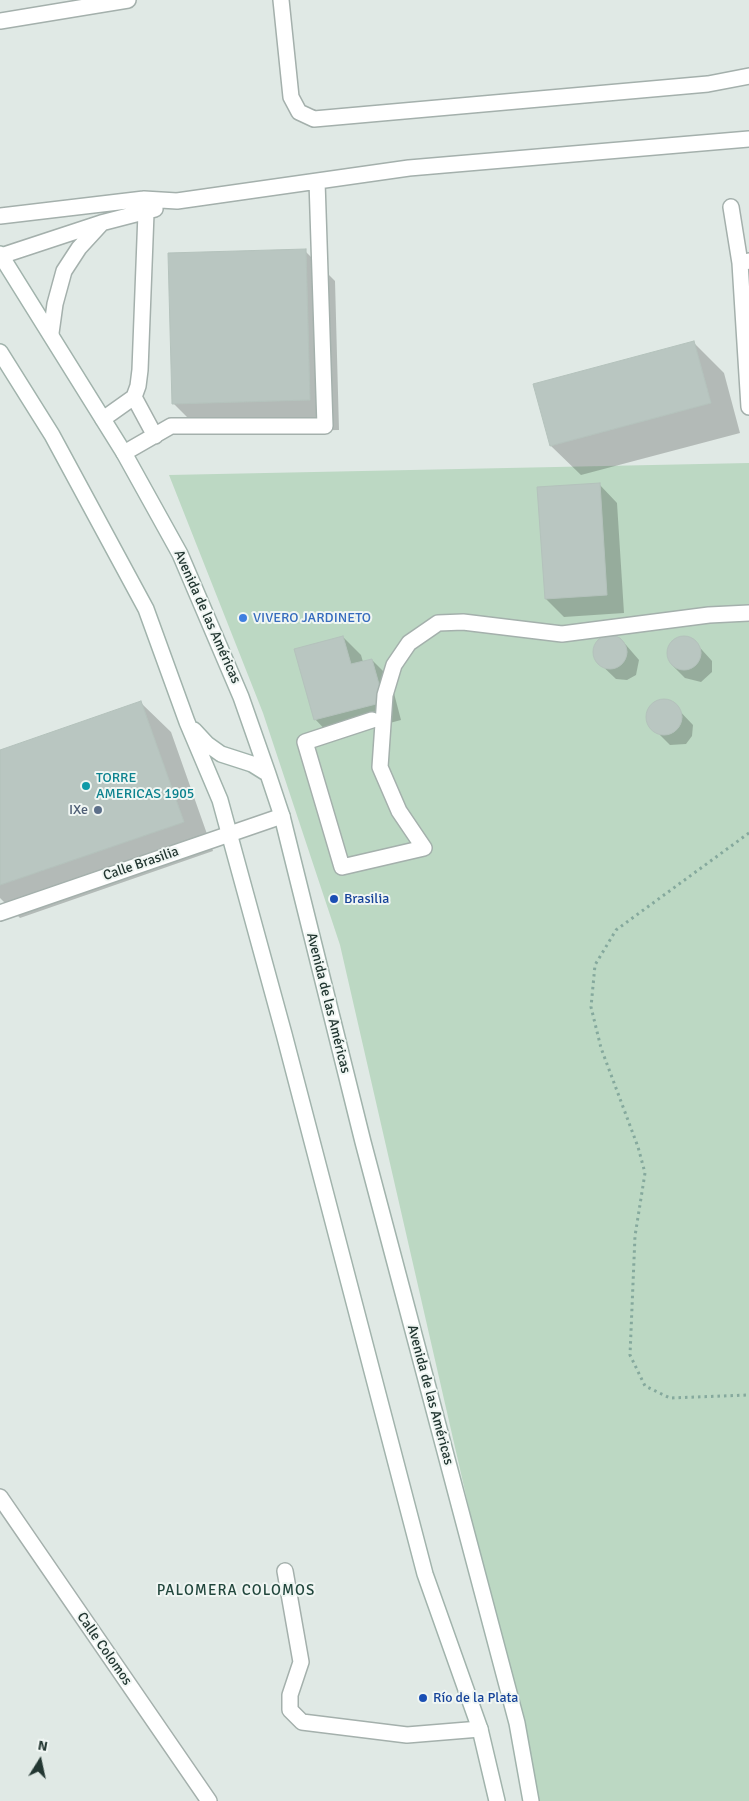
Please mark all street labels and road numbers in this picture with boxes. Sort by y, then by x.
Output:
street label: Avenida de las Américas [170,548,244,686]
street label: Calle Brasilia [101,843,181,885]
street label: Avenida de las Américas [302,931,354,1075]
street label: Avenida de las Américas [403,1323,457,1467]
street label: Calle Colomos [73,1609,135,1689]

